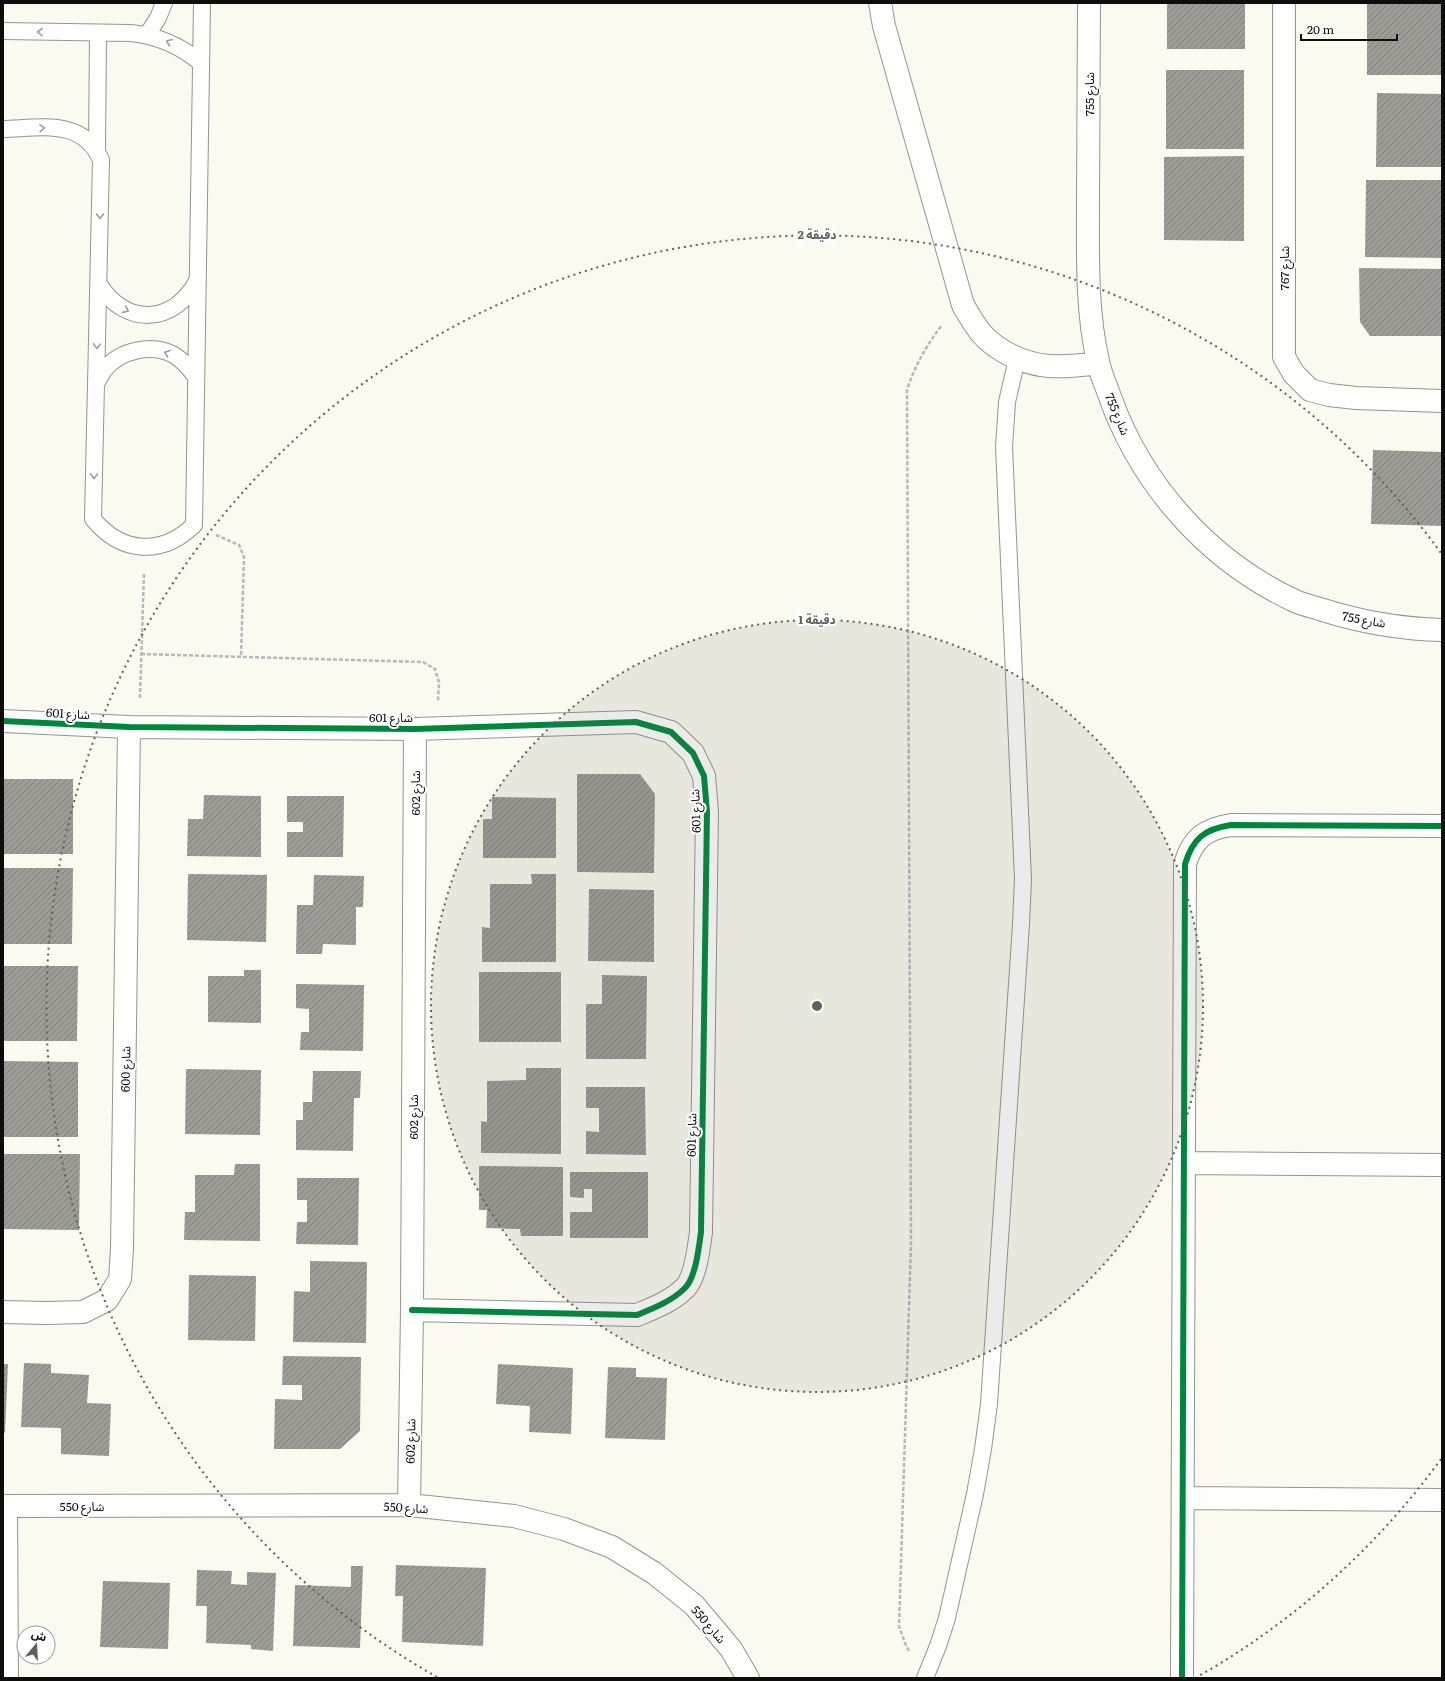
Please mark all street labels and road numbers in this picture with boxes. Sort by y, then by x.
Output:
street label: شارع 755 [1080,72,1099,116]
street label: شارع 767 [1275,246,1294,290]
street label: شارع 755 [1100,390,1135,438]
street label: شارع 755 [1341,606,1387,633]
street label: شارع 601 [45,703,90,724]
street label: شارع 601 [369,708,413,727]
street label: شارع 602 [406,770,425,816]
street label: شارع 601 [685,789,706,833]
street label: شارع 600 [116,1046,135,1092]
street label: شارع 602 [404,1094,423,1140]
street label: شارع 601 [682,1113,701,1157]
street label: شارع 602 [401,1418,420,1464]
street label: شارع 550 [60,1497,104,1516]
street label: شارع 550 [383,1497,429,1518]
street label: شارع 550 [687,1601,731,1648]

